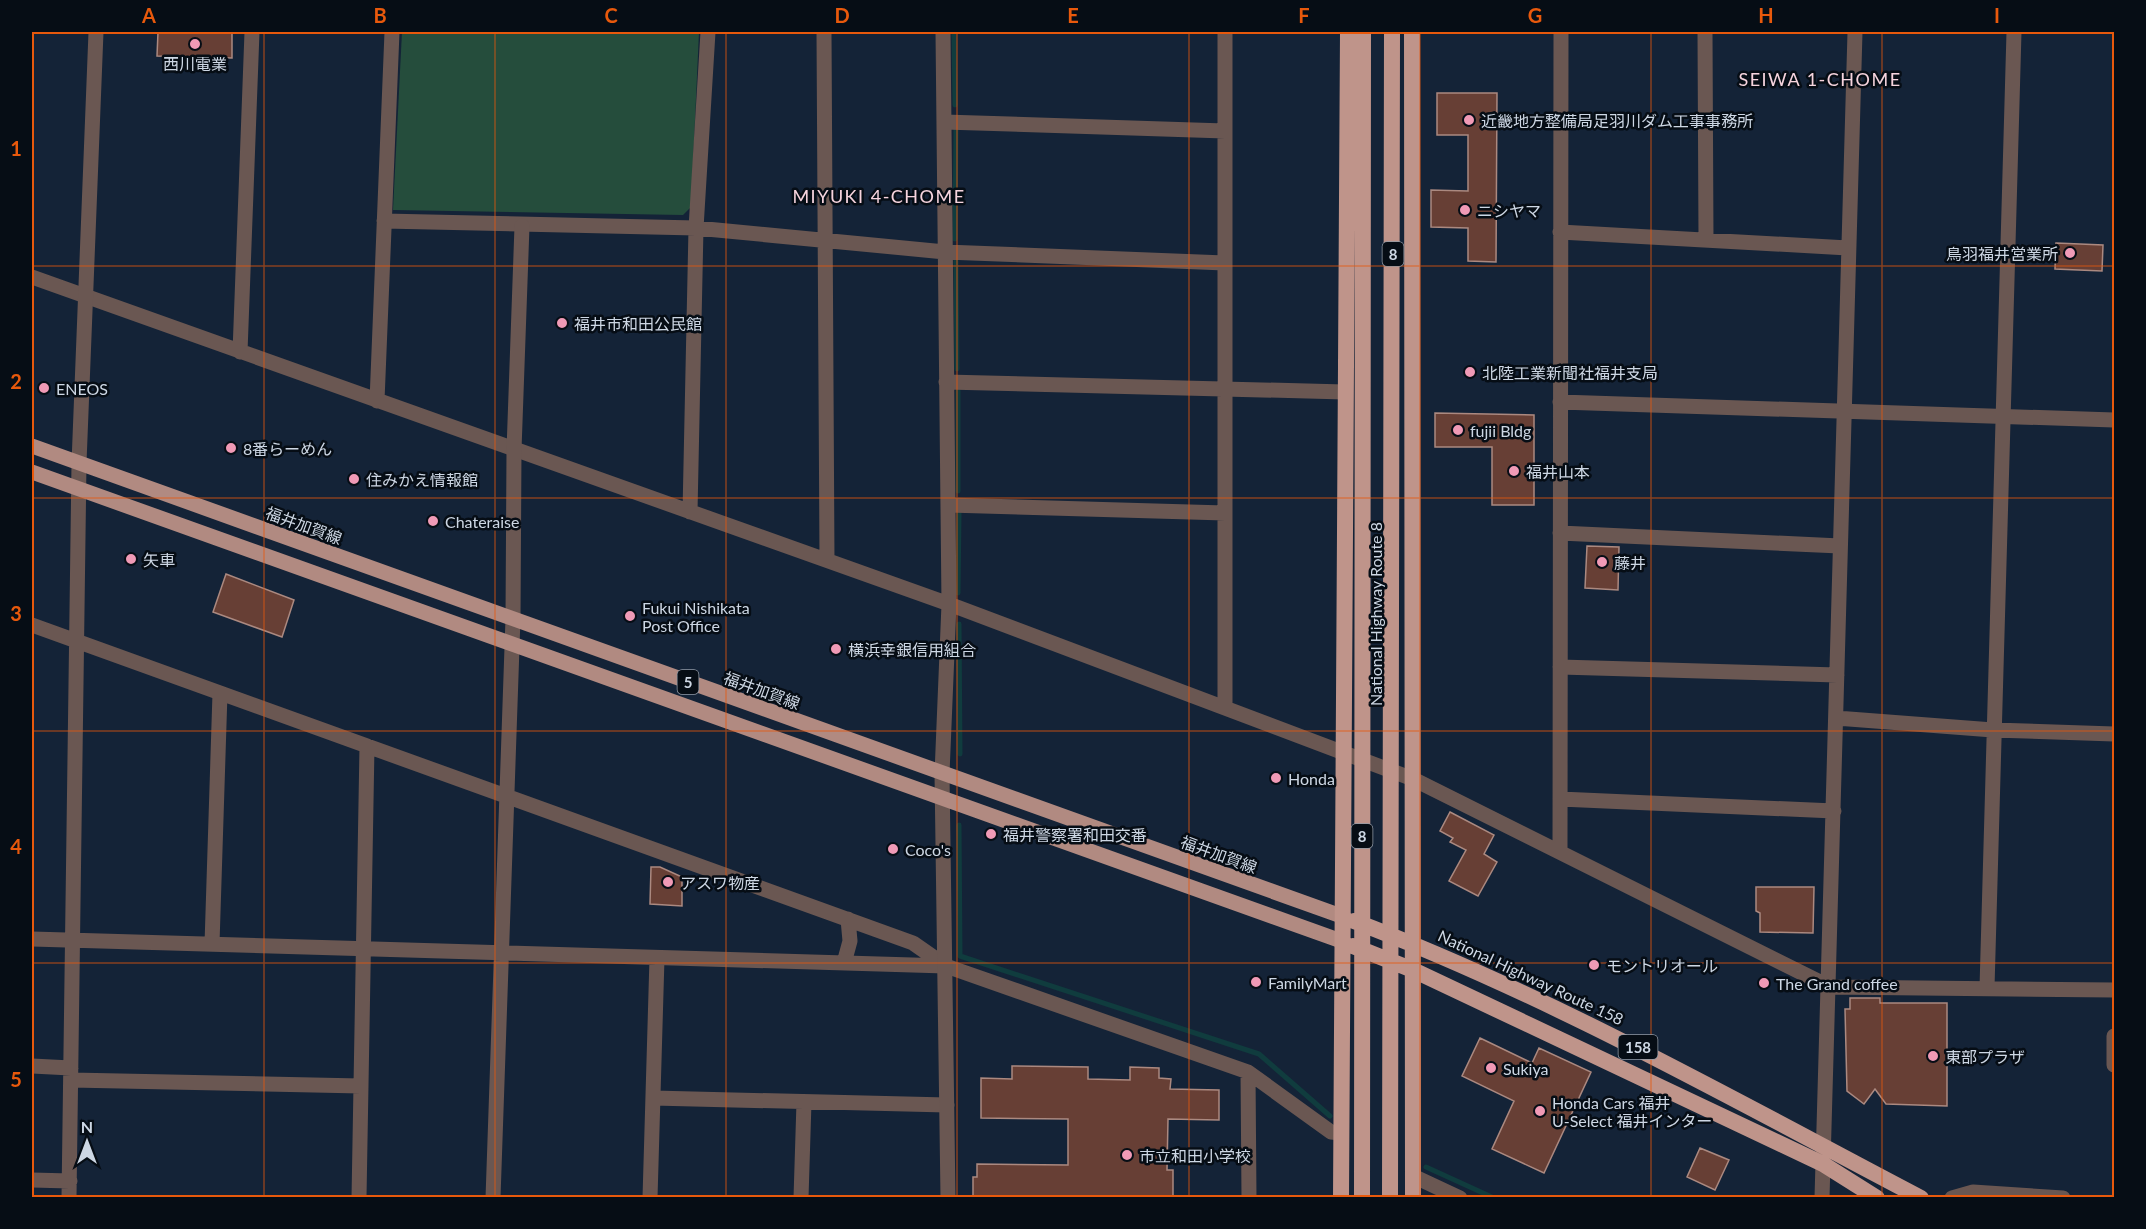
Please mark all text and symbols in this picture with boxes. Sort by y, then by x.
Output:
text: A [141,3,156,27]
text: B [373,3,387,27]
text: C [604,3,618,27]
text: D [834,3,850,27]
text: E [1067,3,1079,27]
text: F [1298,3,1310,27]
text: G [1528,3,1542,27]
text: H [1758,3,1774,27]
text: I [1994,3,2000,27]
marker: 西川電業 [188,37,202,51]
place label: 西川電業 [163,54,227,73]
district label: SEIWA 1-CHOME [1738,68,1902,90]
place label: 近畿地方整備局足羽川ダム工事事務所 [1481,111,1753,130]
marker: 近畿地方整備局足羽川ダム工事事務所 [1462,113,1476,127]
text: 1 [10,136,22,160]
district label: MIYUKI 4-CHOME [792,185,966,207]
place label: ニシヤマ [1477,201,1541,220]
marker: ニシヤマ [1458,203,1472,217]
road number: 8 [1382,242,1404,266]
place label: 鳥羽福井営業所 [1946,244,2058,263]
marker: 鳥羽福井営業所 [2063,246,2077,260]
place label: 福井市和田公民館 [574,314,702,333]
marker: 福井市和田公民館 [555,316,569,330]
place label: 北陸工業新聞社福井支局 [1482,363,1658,382]
marker: 北陸工業新聞社福井支局 [1463,365,1477,379]
text: 2 [10,369,22,393]
place label: ENEOS [56,379,108,398]
marker: ENEOS [37,381,51,395]
place label: fujii Bldg [1470,421,1531,440]
marker: fujii Bldg [1451,423,1465,437]
place label: 8番らーめん [243,439,332,458]
marker: 8番らーめん [224,441,238,455]
place label: 福井山本 [1526,462,1590,481]
marker: 福井山本 [1507,464,1521,478]
place label: 住みかえ情報館 [366,470,478,489]
marker: 住みかえ情報館 [347,472,361,486]
street label: 福井加賀線 [263,502,345,548]
place label: Chateraise [445,512,519,531]
marker: Chateraise [426,514,440,528]
street label: National Highway Route 8 [1366,522,1385,706]
place label: 矢車 [143,550,175,569]
marker: 矢車 [124,552,138,566]
place label: 藤井 [1614,553,1646,572]
marker: 藤井 [1595,555,1609,569]
place label: Fukui Nishikata Post Office [642,598,750,635]
text: 3 [10,601,22,625]
marker: Fukui Nishikata Post Office [623,609,637,623]
place label: 横浜幸銀信用組合 [848,640,976,659]
marker: 横浜幸銀信用組合 [829,642,843,656]
street label: 福井加賀線 [721,667,803,713]
road number: 5 [678,670,698,694]
place label: Honda [1288,769,1335,788]
marker: Honda [1269,771,1283,785]
road number: 8 [1352,824,1372,848]
place label: 福井警察署和田交番 [1003,825,1147,844]
marker: 福井警察署和田交番 [984,827,998,841]
street label: 福井加賀線 [1178,831,1260,877]
text: 4 [10,834,22,858]
place label: Coco's [905,840,951,859]
marker: Coco's [886,842,900,856]
place label: アスワ物産 [680,873,760,892]
marker: アスワ物産 [661,875,675,889]
street label: National Highway Route 158 [1435,926,1627,1028]
place label: モントリオール [1606,956,1718,975]
marker: モントリオール [1587,958,1601,972]
place label: FamilyMart [1268,973,1347,992]
place label: The Grand coffee [1776,974,1898,993]
marker: FamilyMart [1249,975,1263,989]
marker: The Grand coffee [1757,976,1771,990]
road number: 158 [1618,1035,1658,1059]
place label: 東部プラザ [1945,1047,2025,1066]
marker: 東部プラザ [1926,1049,1940,1063]
place label: Sukiya [1503,1059,1548,1078]
marker: Sukiya [1484,1061,1498,1075]
text: 5 [10,1067,22,1091]
place label: Honda Cars 福井 U-Select 福井インター [1552,1093,1713,1130]
marker: Honda Cars 福井 U-Select 福井インター [1533,1104,1547,1118]
north arrow [57,1112,117,1172]
text: N [81,1117,93,1136]
place label: 市立和田小学校 [1139,1146,1251,1165]
marker: 市立和田小学校 [1120,1148,1134,1162]

